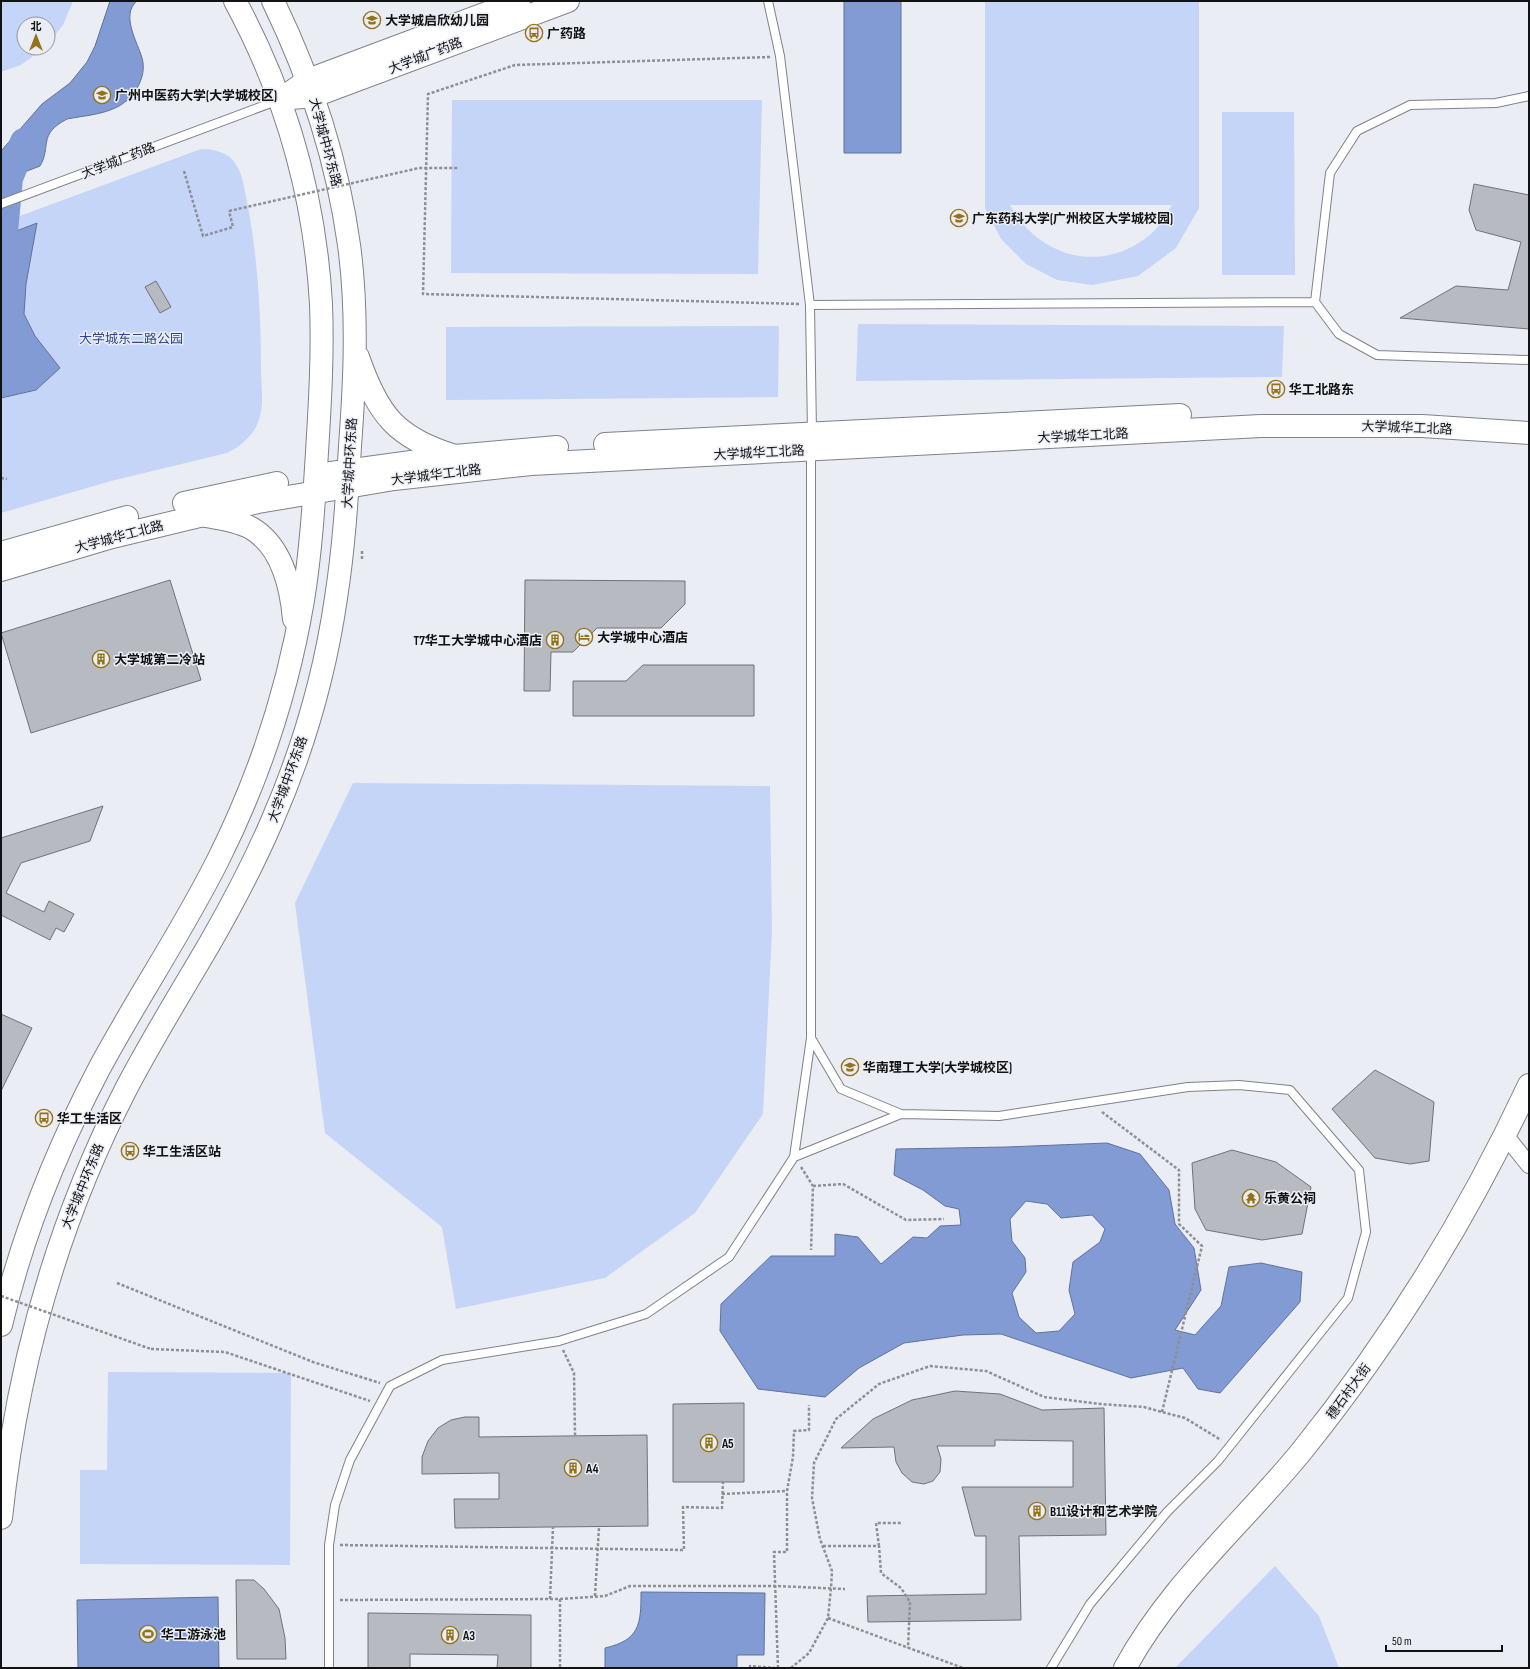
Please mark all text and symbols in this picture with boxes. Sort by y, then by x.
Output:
school or university icon: 大学城启欣幼儿园 [362,10,382,30]
place label: 大学城启欣幼儿园 [385,13,489,29]
north arrow [16,16,56,56]
text: 北 [31,20,42,33]
bus stop icon: 广药路 [524,23,544,43]
place label: 广药路 [547,26,586,42]
street label: 大学城广药路 [386,34,465,77]
school or university icon: 广州中医药大学(大学城校区) [92,85,112,105]
place label: 广州中医药大学(大学城校区) [115,88,277,104]
street label: 大学城中环东路 [306,96,345,188]
street label: 大学城广药路 [79,139,158,182]
school or university icon: 广东药科大学(广州校区大学城校园) [949,208,969,228]
place label: 广东药科大学(广州校区大学城校园) [972,211,1173,227]
park label: 大学城东二路公园 [79,331,183,347]
bus stop icon: 华工北路东 [1266,379,1286,399]
place label: 华工北路东 [1289,382,1354,398]
street label: 大学城中环东路 [340,417,360,509]
street label: 大学城华工北路 [1361,418,1453,438]
street label: 大学城华工北路 [1037,426,1129,446]
street label: 大学城华工北路 [713,443,805,463]
street label: 大学城华工北路 [390,462,482,488]
street label: 大学城华工北路 [73,517,165,556]
hotel icon: 大学城中心酒店 [574,627,594,647]
building icon: T7华工大学城中心酒店 [545,630,565,650]
place label: 大学城中心酒店 [597,630,688,646]
place label: T7华工大学城中心酒店 [413,633,542,649]
building icon: 大学城第二冷站 [91,649,111,669]
place label: 大学城第二冷站 [114,652,205,668]
street label: 大学城中环东路 [265,734,311,825]
school or university icon: 华南理工大学(大学城校区) [840,1057,860,1077]
place label: 华南理工大学(大学城校区) [863,1060,1012,1076]
bus stop icon: 华工生活区 [34,1108,54,1128]
place label: 华工生活区 [57,1111,122,1127]
street label: 大学城中环东路 [58,1141,107,1232]
bus stop icon: 华工生活区站 [120,1141,140,1161]
place label: 华工生活区站 [143,1144,221,1160]
temple icon: 乐黄公祠 [1241,1188,1261,1208]
place label: 乐黄公祠 [1264,1191,1316,1207]
street label: 穗石村大街 [1323,1361,1374,1423]
building icon: A5 [699,1433,719,1453]
place label: A5 [721,1436,734,1452]
building icon: A4 [563,1458,583,1478]
place label: A4 [585,1461,598,1477]
building icon: B11设计和艺术学院 [1027,1501,1047,1521]
place label: B11设计和艺术学院 [1050,1504,1157,1520]
sports icon: 华工游泳池 [138,1624,158,1644]
building icon: A3 [440,1625,460,1645]
place label: 华工游泳池 [161,1627,226,1643]
scale bar [1386,1627,1502,1653]
place label: A3 [462,1628,475,1644]
text: 50 m [1392,1634,1412,1649]

